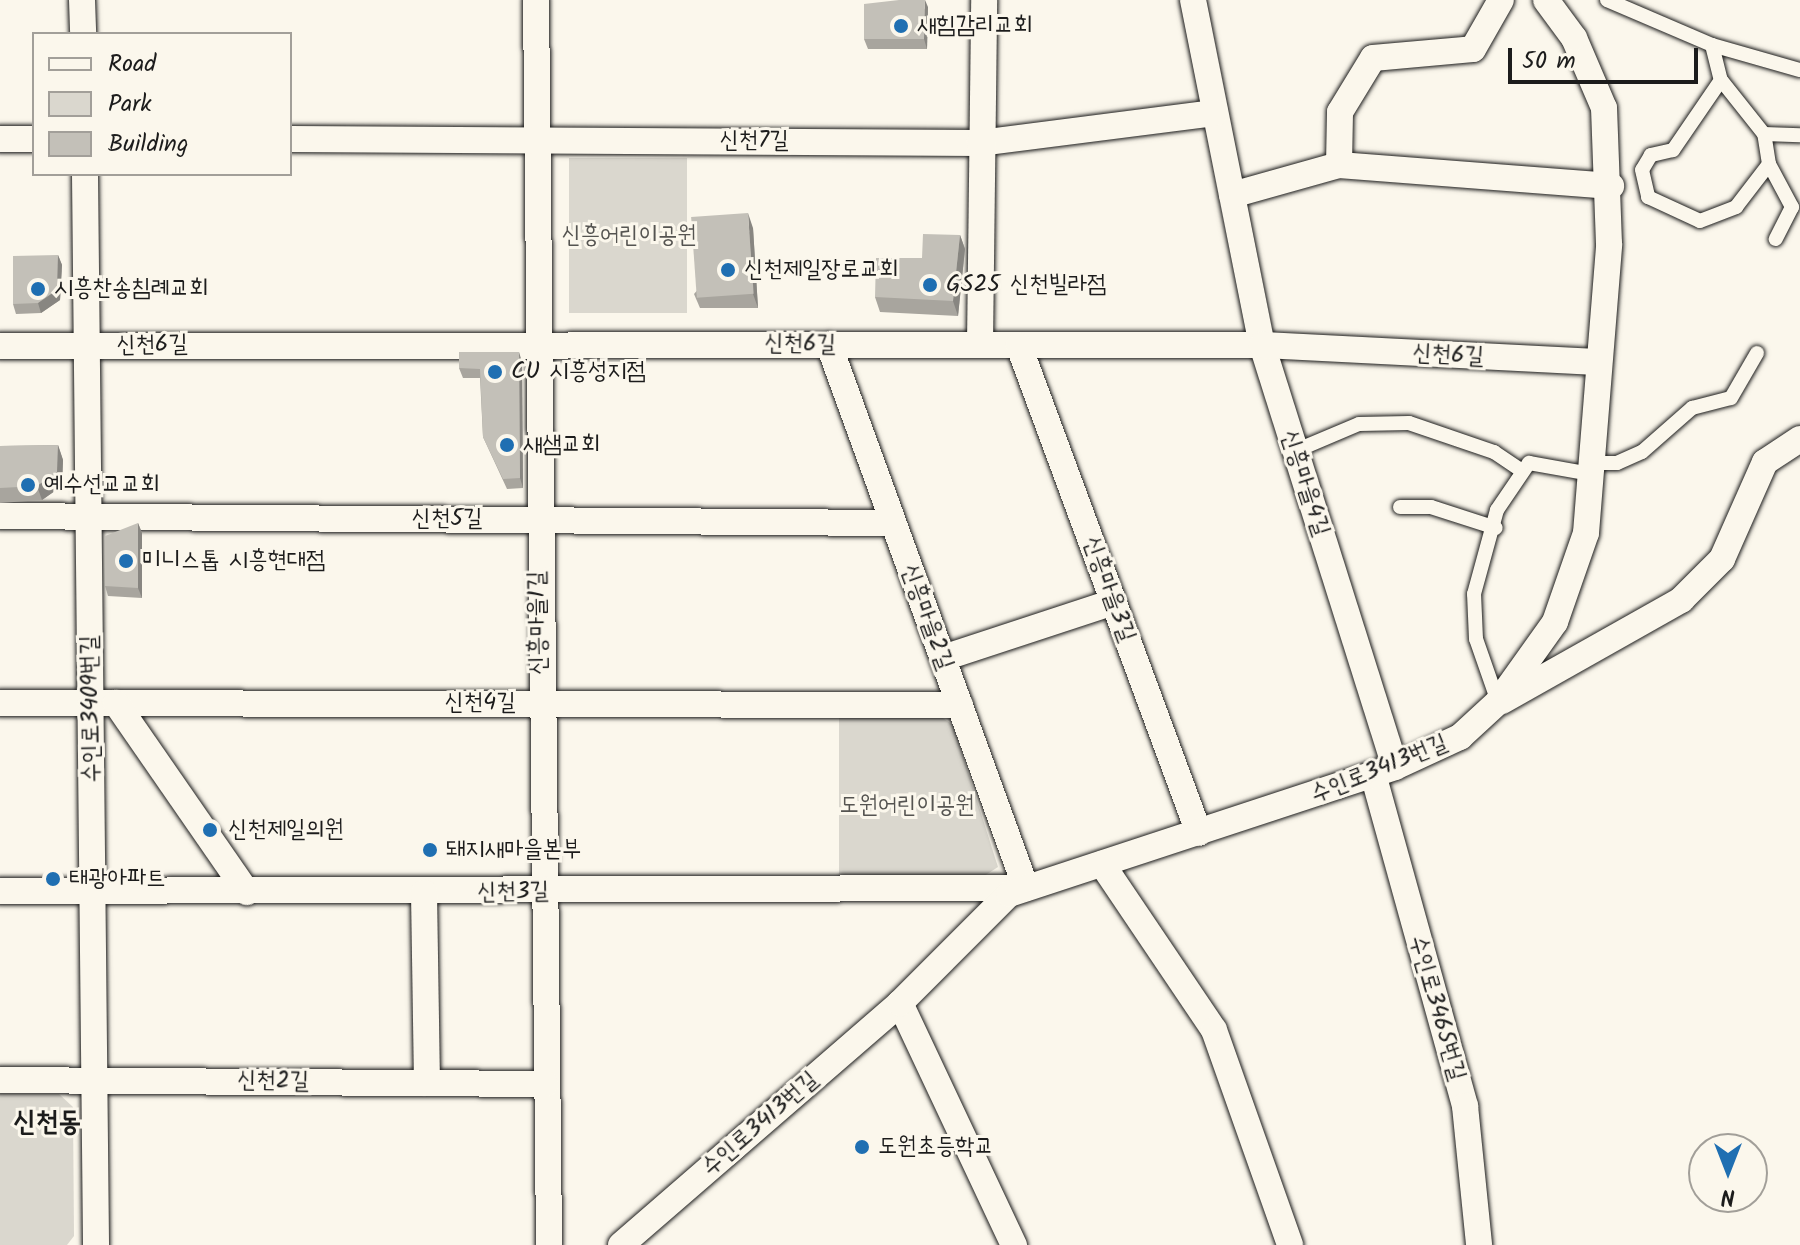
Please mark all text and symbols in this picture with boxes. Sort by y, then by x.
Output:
place label: 새힘감리교회 [917,12,1033,40]
marker: 새힘감리교회 [892,17,910,35]
legend [32,32,292,176]
scale bar [1512,32,1702,82]
text: 50 m [1522,42,1576,81]
text: Road [108,45,156,84]
text: Park [108,85,152,124]
text: Building [108,125,188,164]
street label: 신천7길 [719,127,789,155]
park label: 신흥어린이공원 [561,222,697,250]
place label: 신천제일장로교회 [744,256,898,284]
marker: 신천제일장로교회 [719,261,737,279]
place label: GS25 신천빌라점 [946,271,1106,299]
place label: 시흥찬송침례교회 [54,275,208,303]
marker: GS25 신천빌라점 [921,276,939,294]
marker: 시흥찬송침례교회 [29,280,47,298]
street label: 신천6길 [764,329,836,359]
street label: 신천6길 [116,330,188,360]
street label: 신천6길 [1412,339,1484,371]
place label: CU 시흥성지점 [511,358,646,386]
marker: CU 시흥성지점 [486,363,504,381]
street label: 신흥마을4길 [1274,426,1336,540]
place label: 새샘교회 [523,431,600,459]
marker: 새샘교회 [498,436,516,454]
place label: 예수선교교회 [44,471,160,499]
marker: 예수선교교회 [19,476,37,494]
street label: 신천5길 [412,505,482,533]
street label: 신흥마을3길 [1077,532,1141,646]
place label: 미니스톱 시흥현대점 [142,547,325,575]
marker: 미니스톱 시흥현대점 [117,552,135,570]
street label: 신흥마을2길 [895,560,959,674]
street label: 신흥마을1길 [523,571,553,675]
street label: 수인로3409번길 [75,635,107,783]
street label: 신천4길 [444,689,516,717]
street label: 수인로3413번길 [1307,729,1451,809]
park label: 도원어린이공원 [839,792,975,820]
place label: 신천제일의원 [228,816,344,844]
marker: 신천제일의원 [199,819,221,841]
place label: 돼지새마을본부 [446,836,581,864]
marker: 돼지새마을본부 [421,841,439,859]
place label: 태광아파트 [69,865,166,893]
marker: 태광아파트 [44,870,62,888]
street label: 신천3길 [477,877,549,907]
street label: 수인로3465번길 [1403,932,1471,1084]
street label: 신천2길 [237,1066,309,1096]
street label: 수인로3413번길 [696,1066,824,1182]
district label: 신천동 [13,1106,81,1140]
place label: 도원초등학교 [878,1133,994,1161]
north arrow [1688,1133,1768,1213]
marker: 도원초등학교 [853,1138,871,1156]
text: N [1721,1178,1735,1213]

